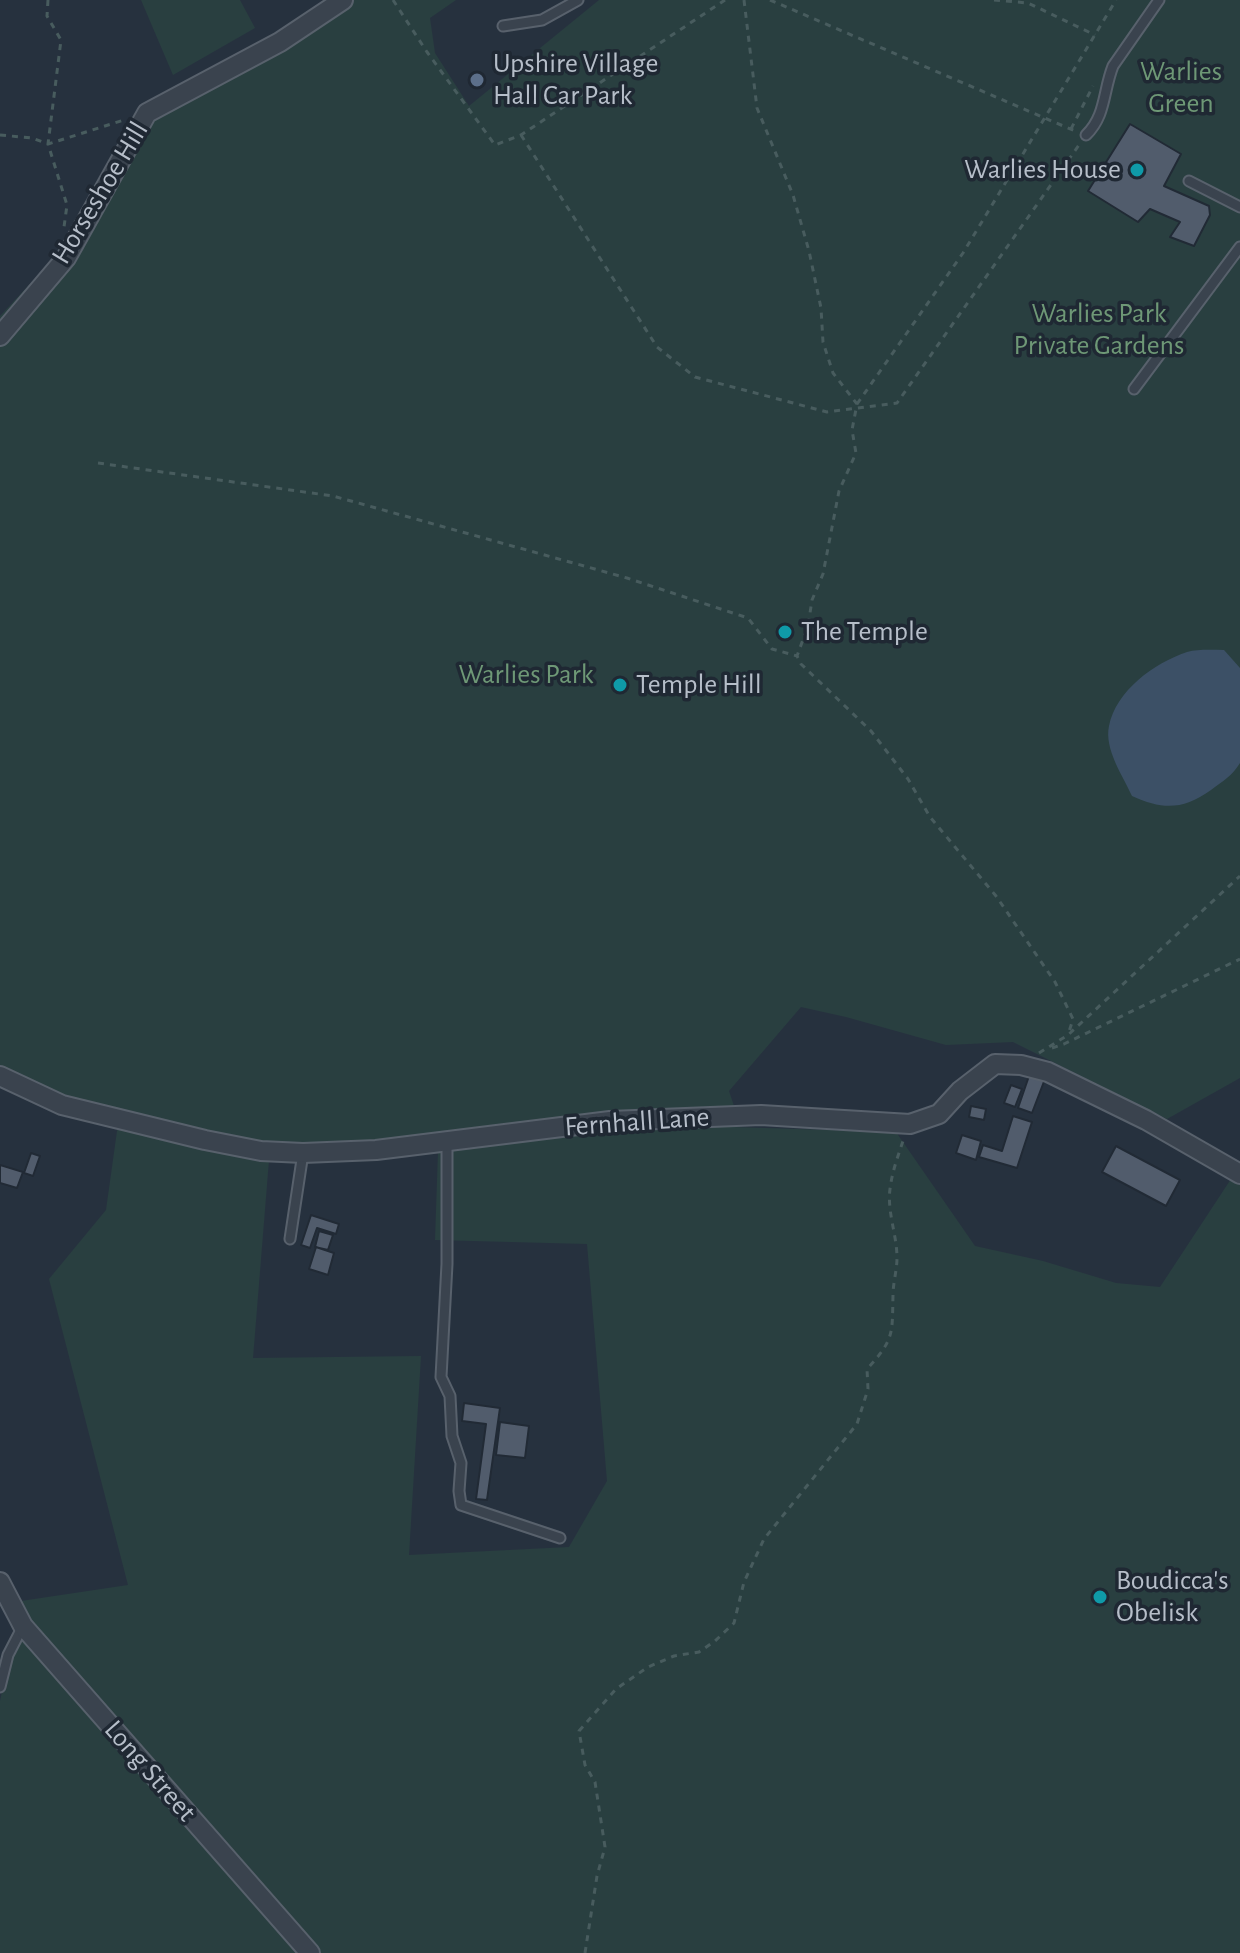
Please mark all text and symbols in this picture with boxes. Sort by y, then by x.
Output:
place label: Upshire Village Hall Car Park [493,47,658,113]
park label: Warlies Green [1140,55,1222,121]
marker: Upshire Village Hall Car Park [468,71,486,89]
street label: Horseshoe Hill [44,116,156,270]
place label: Warlies House [964,153,1121,187]
marker: Warlies House [1128,161,1146,179]
park label: Warlies Park Private Gardens [1014,297,1184,363]
place label: The Temple [801,615,928,649]
marker: The Temple [776,623,794,641]
park label: Warlies Park [458,658,594,692]
place label: Temple Hill [636,668,762,702]
marker: Temple Hill [611,676,629,694]
street label: Fernhall Lane [563,1100,711,1144]
place label: Boudicca's Obelisk [1116,1564,1229,1630]
marker: Boudicca's Obelisk [1091,1588,1109,1606]
street label: Long Street [97,1713,203,1829]

